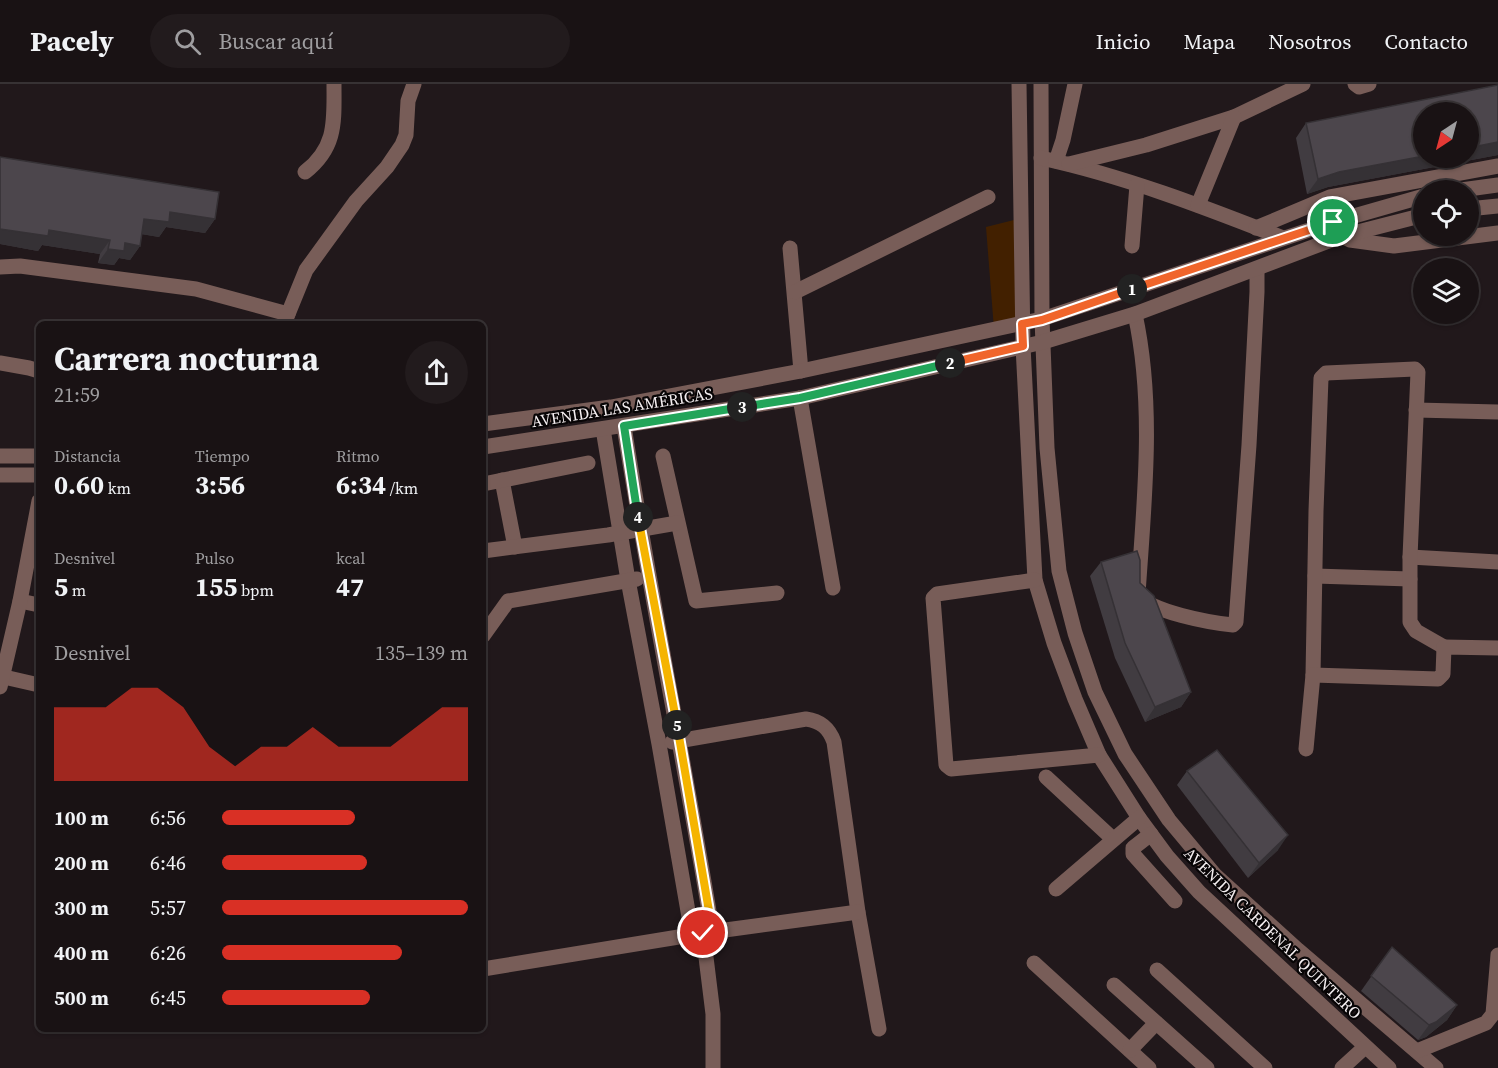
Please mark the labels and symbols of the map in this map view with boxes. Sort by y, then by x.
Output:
north arrow [1413,102,1479,168]
pin [1307,196,1358,247]
pin: 1 [1117,274,1147,304]
pin: 2 [935,348,965,378]
street label: AVENIDA LAS AMÉRICAS [530,382,714,432]
pin: 3 [727,392,757,422]
pin: 4 [623,502,653,532]
pin: 5 [662,710,692,740]
street label: AVENIDA CARDENAL QUINTERO [1180,842,1366,1024]
pin [677,907,728,958]

